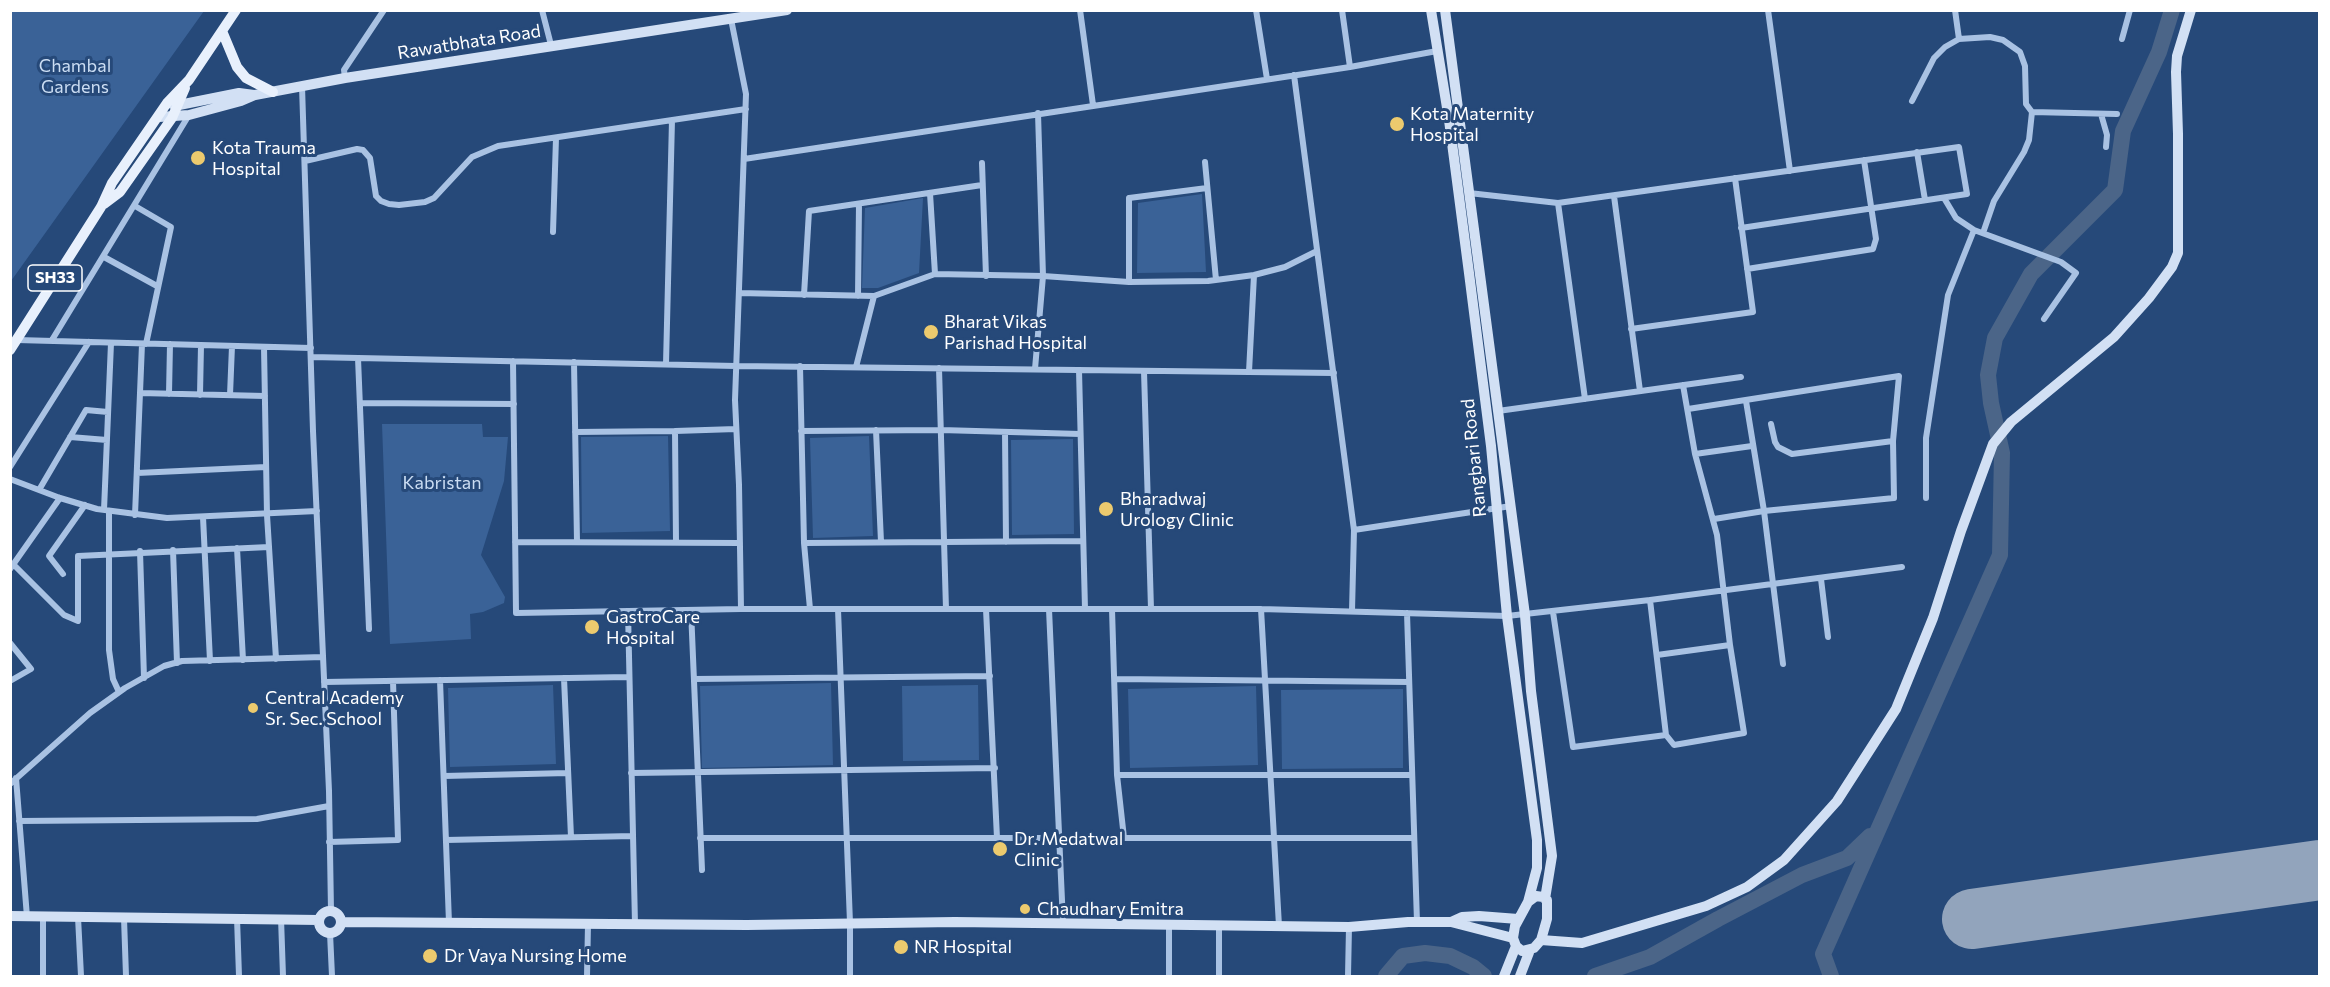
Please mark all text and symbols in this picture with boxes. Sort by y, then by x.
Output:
street label: Rawatbhata Road [396,20,542,64]
park label: Chambal Gardens [39,55,111,98]
place label: Kota Maternity Hospital [1410,103,1534,146]
marker: Kota Maternity Hospital [1388,115,1406,133]
place label: Kota Trauma Hospital [212,137,316,180]
marker: Kota Trauma Hospital [189,149,207,167]
road number: SH33 [28,265,82,291]
place label: Bharat Vikas Parishad Hospital [944,311,1087,354]
marker: Bharat Vikas Parishad Hospital [922,323,940,341]
street label: Rangbari Road [1457,398,1491,518]
park label: Kabristan [402,472,482,494]
place label: Bharadwaj Urology Clinic [1120,488,1234,530]
marker: Bharadwaj Urology Clinic [1097,500,1115,518]
place label: GastroCare Hospital [606,606,700,648]
marker: GastroCare Hospital [583,618,601,636]
place label: Central Academy Sr. Sec. School [265,687,404,730]
marker: Central Academy Sr. Sec. School [246,701,260,715]
place label: Dr. Medatwal Clinic [1014,828,1123,870]
marker: Dr. Medatwal Clinic [991,840,1009,858]
place label: Chaudhary Emitra [1037,898,1184,920]
marker: Chaudhary Emitra [1018,902,1032,916]
place label: NR Hospital [914,936,1012,958]
marker: NR Hospital [892,938,910,956]
place label: Dr Vaya Nursing Home [444,945,627,967]
marker: Dr Vaya Nursing Home [421,947,439,965]

